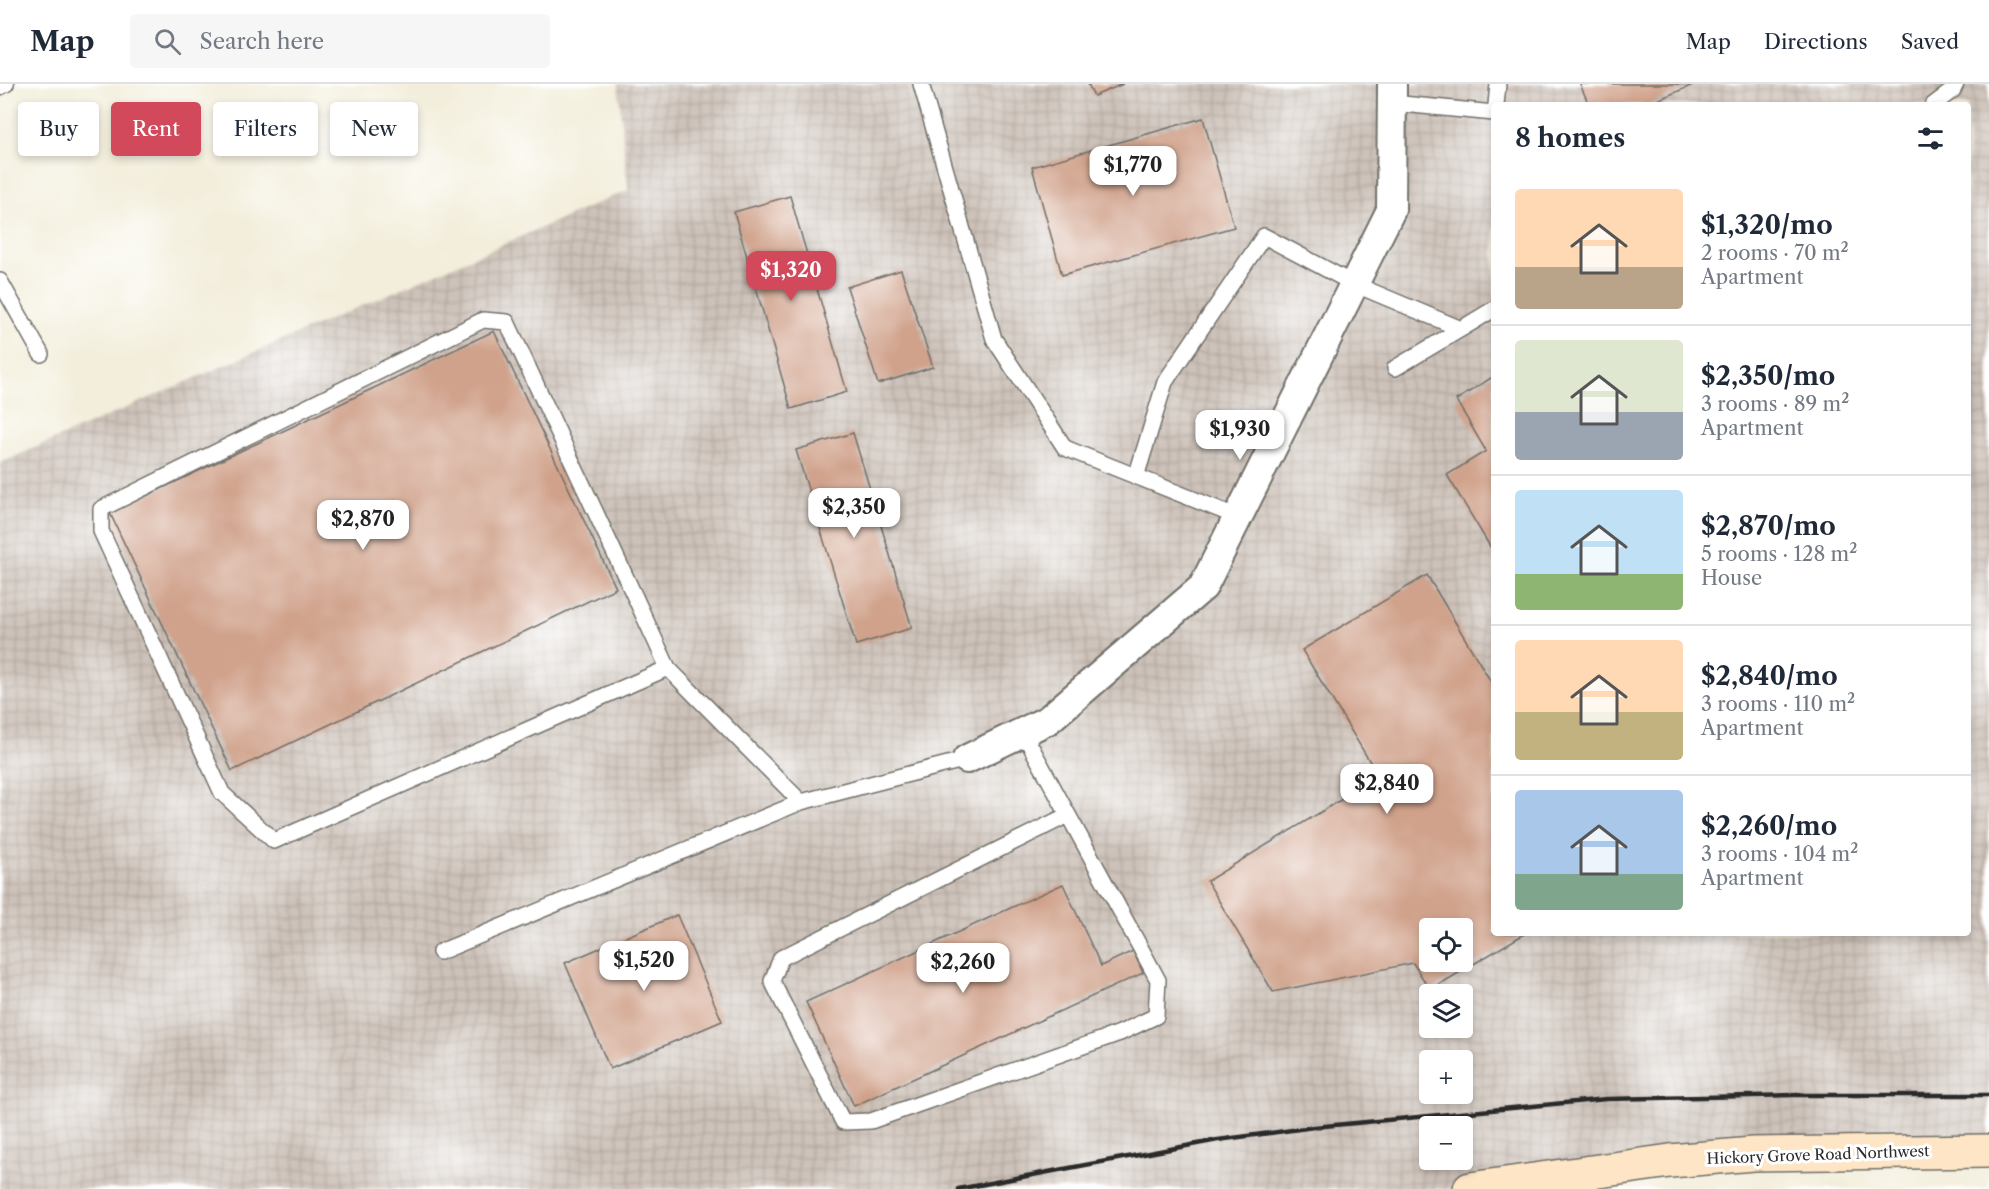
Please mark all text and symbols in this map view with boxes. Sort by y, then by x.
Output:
search box [130,14,550,68]
text: Map [30,24,94,58]
icon: search [151,25,184,58]
text: Search here [199,28,324,55]
text: Map [1686,29,1731,54]
text: Directions [1764,29,1868,54]
text: Saved [1901,29,1959,54]
chip: Buy [18,102,99,156]
chip: Rent [111,102,201,156]
chip: Filters [213,102,318,156]
chip: New [330,102,418,156]
text: 8 homes [1515,122,1625,154]
icon: filters [1914,122,1947,155]
pin: $1,770 [1084,146,1182,197]
text: $1,770 [1103,153,1163,177]
text: $1,320/mo [1701,209,1833,241]
icon: home [1563,213,1635,285]
text: 2 rooms · 70 m² [1701,241,1849,265]
pin: $1,320 [742,251,840,302]
text: $1,320 [760,258,822,282]
text: Apartment [1701,265,1804,289]
text: $2,350/mo [1701,360,1835,392]
icon: home [1563,364,1635,436]
text: 3 rooms · 89 m² [1701,392,1849,416]
pin: $1,930 [1191,410,1289,461]
text: Apartment [1701,416,1804,440]
text: $1,930 [1209,417,1271,441]
pin: $2,350 [805,488,903,539]
text: $2,350 [822,495,886,519]
pin: $2,870 [314,500,412,551]
text: $2,870 [331,507,395,531]
text: $2,870/mo [1701,510,1836,542]
icon: home [1563,514,1635,586]
text: 5 rooms · 128 m² [1701,542,1857,566]
text: House [1701,566,1762,590]
text: $2,840/mo [1701,660,1838,692]
icon: home [1563,664,1635,736]
text: 3 rooms · 110 m² [1701,692,1855,716]
text: Apartment [1701,716,1804,740]
pin: $2,840 [1338,764,1436,815]
text: $2,840 [1354,771,1420,795]
text: $2,260/mo [1701,810,1837,842]
icon: home [1563,814,1635,886]
text: 3 rooms · 104 m² [1701,842,1858,866]
text: Apartment [1701,866,1804,890]
map controls [1419,918,1473,1170]
button: locate [1419,918,1473,972]
pin: $1,520 [595,941,693,992]
pin: $2,260 [914,943,1012,994]
text: $1,520 [613,948,675,972]
text: $2,260 [931,950,995,974]
button: layers [1419,984,1473,1038]
button: + [1419,1050,1473,1104]
button: − [1419,1116,1473,1170]
street label: Hickory Grove Road Northwest [1706,1141,1930,1168]

